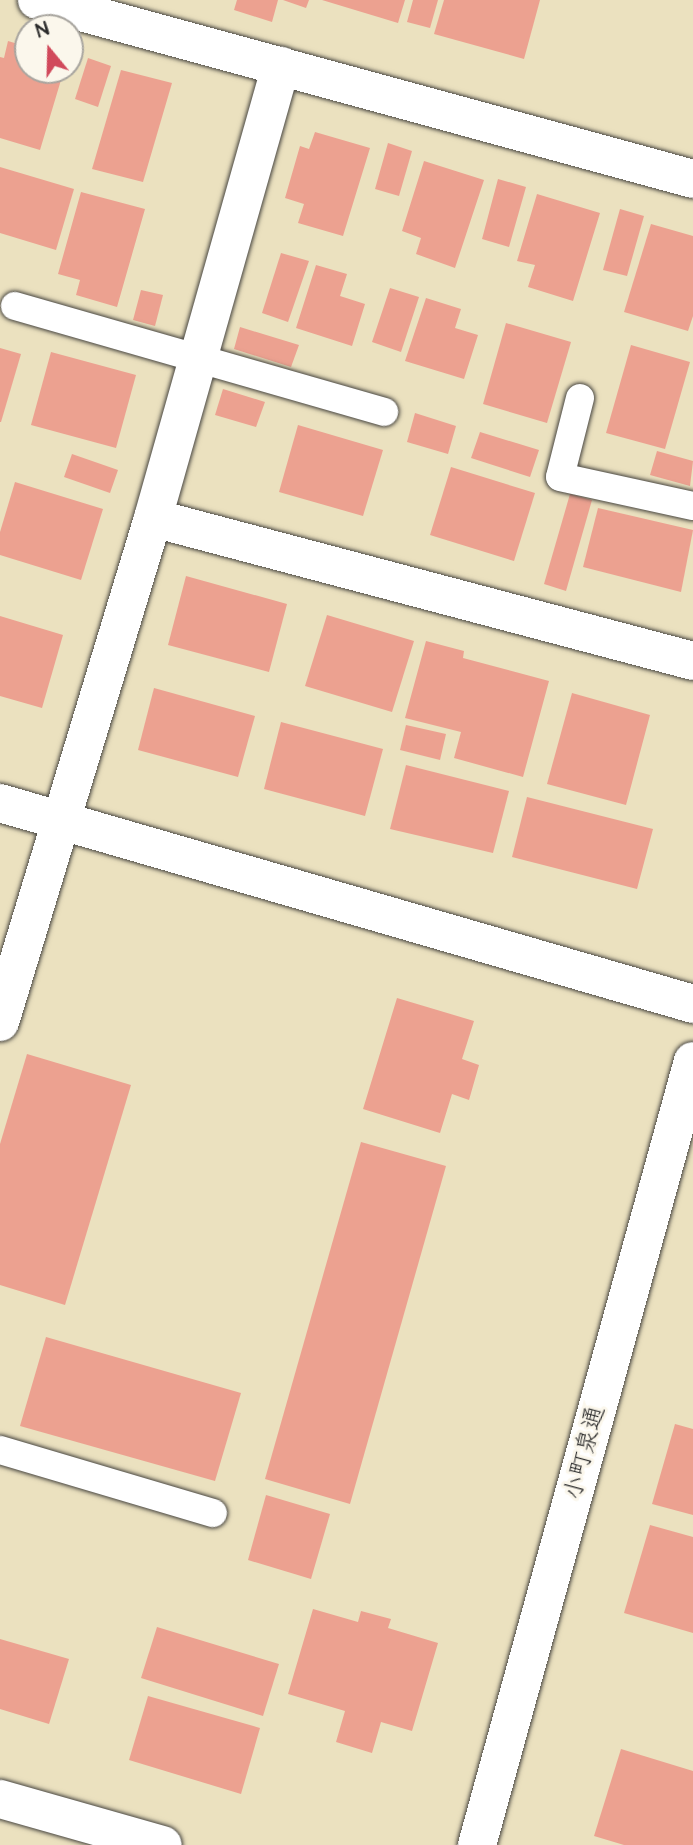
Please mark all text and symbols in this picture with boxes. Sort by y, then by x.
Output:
north arrow [14,14,84,84]
text: N [33,16,53,45]
street label: 小町泉通 [559,1403,611,1503]

